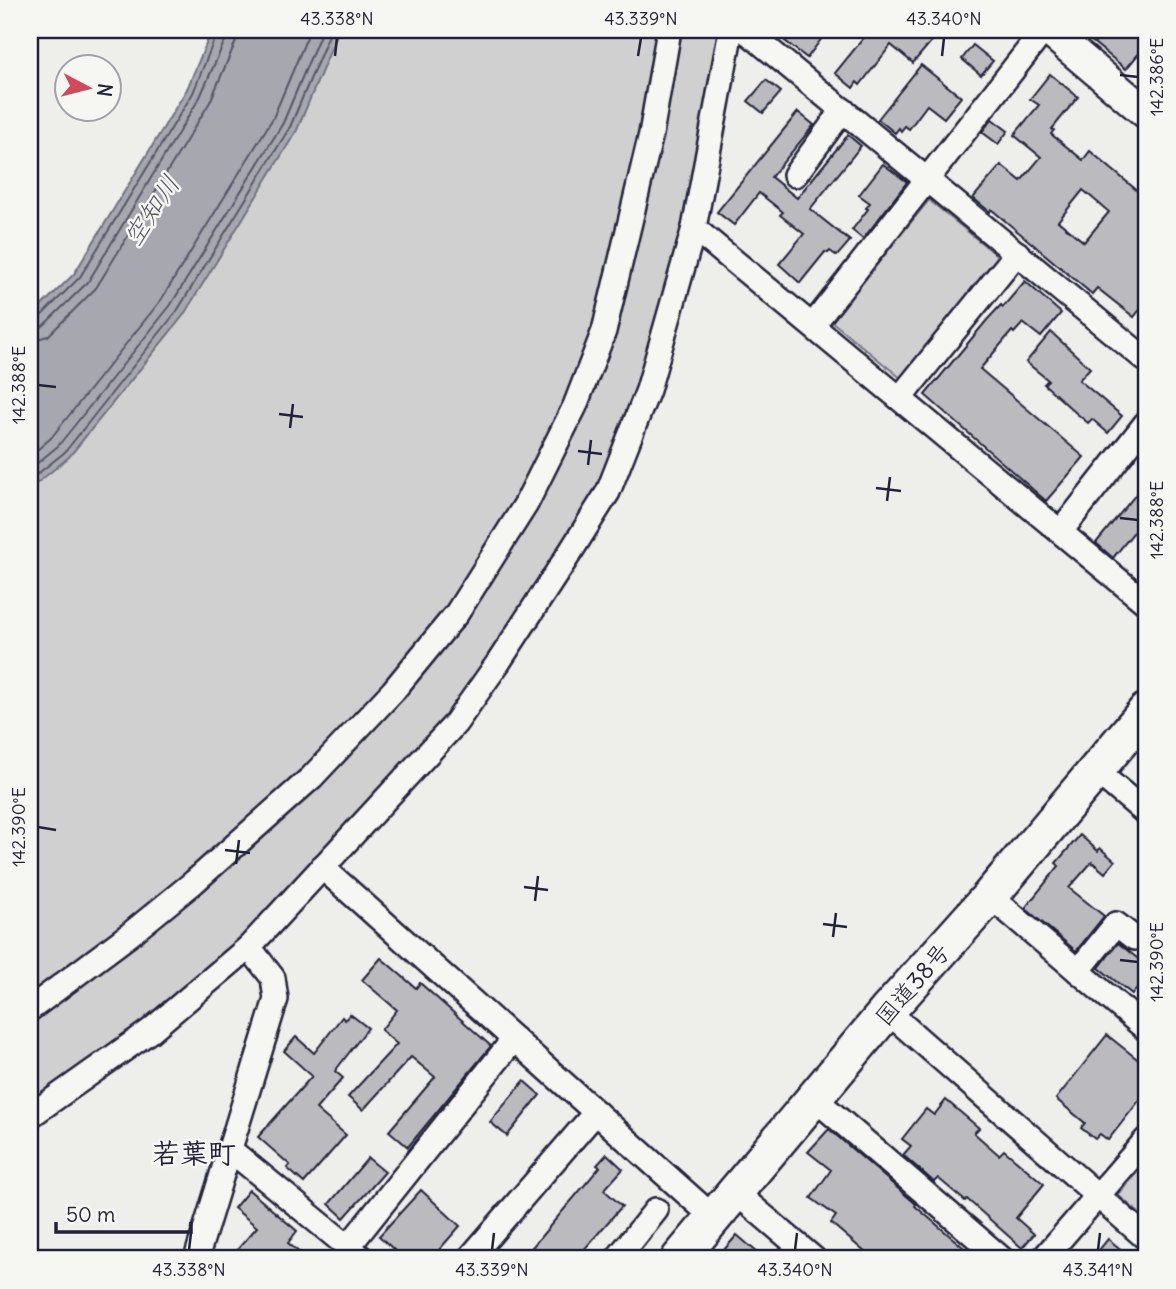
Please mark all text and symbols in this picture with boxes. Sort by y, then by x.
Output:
text: 43.338°N [300,7,374,30]
text: 43.339°N [604,7,678,30]
text: 43.340°N [906,7,982,30]
text: 142.386°E [1145,38,1168,116]
north arrow [52,52,122,122]
text: N [92,82,118,98]
water label: 空知川 [116,168,186,252]
text: 142.388°E [7,346,30,424]
text: 142.388°E [1145,481,1168,559]
text: 142.390°E [7,787,30,867]
text: 142.390°E [1145,922,1168,1002]
street label: 国道38号 [868,937,956,1031]
district label: 若葉町 [152,1135,236,1171]
scale bar [56,1191,191,1235]
text: 50 m [66,1201,115,1228]
text: 43.338°N [152,1258,226,1281]
text: 43.339°N [455,1258,529,1281]
text: 43.340°N [757,1258,833,1281]
text: 43.341°N [1063,1258,1133,1281]

